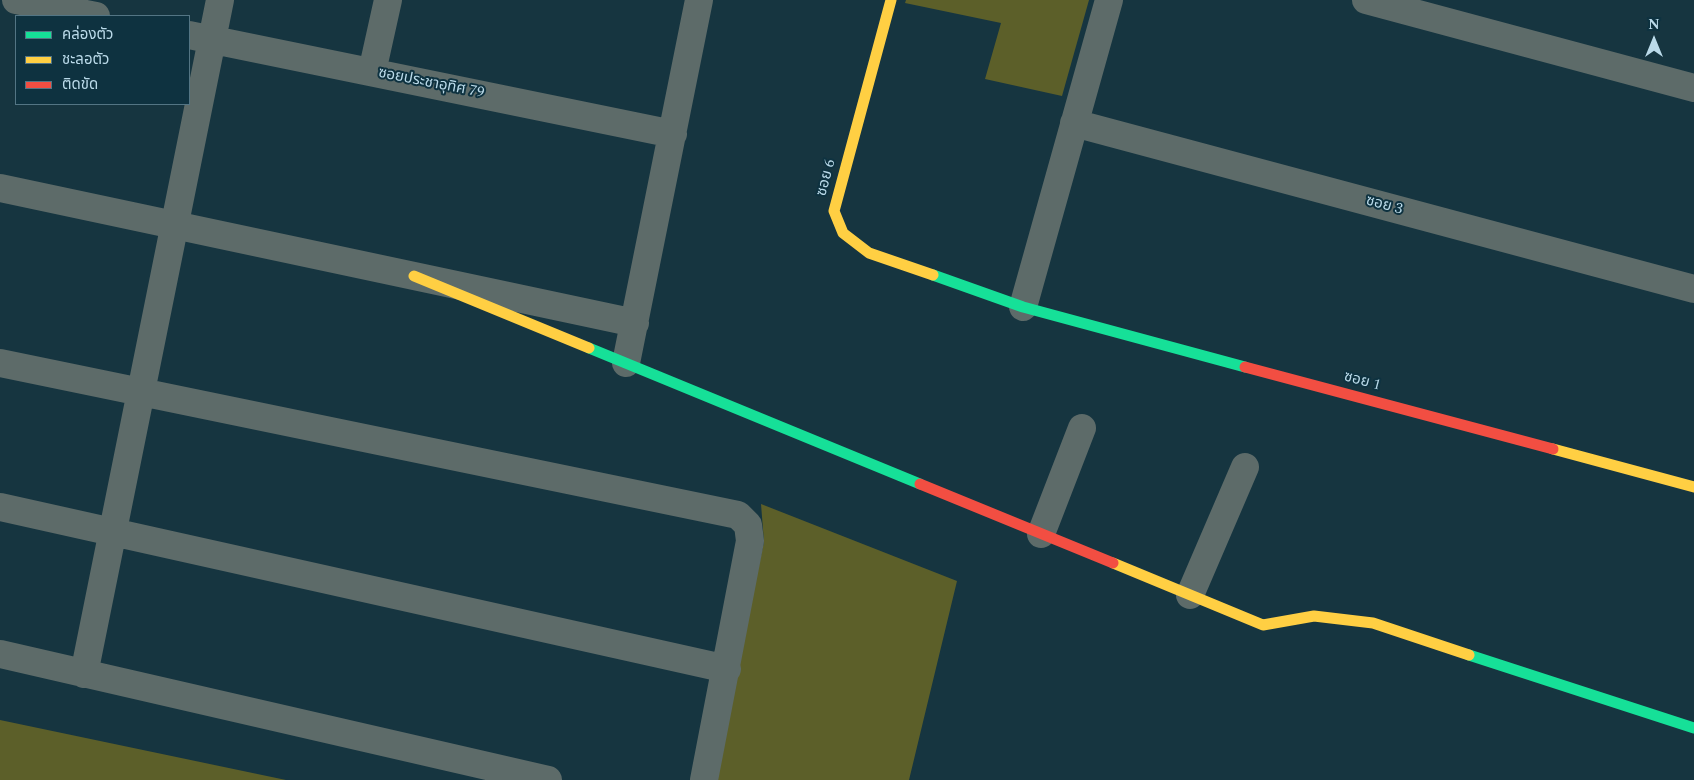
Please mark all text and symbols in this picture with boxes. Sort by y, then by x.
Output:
text: N [1648,14,1660,35]
legend [15,15,190,105]
north arrow [1629,15,1679,65]
text: คล่องตัว [62,23,113,46]
text: ชะลอตัว [62,48,109,71]
street label: ซอยประชาอุทิศ 79 [376,65,486,103]
text: ติดขัด [62,73,98,96]
street label: ซอย 6 [814,158,840,198]
street label: ซอย 3 [1364,193,1404,219]
street label: ซอย 1 [1342,369,1382,395]

